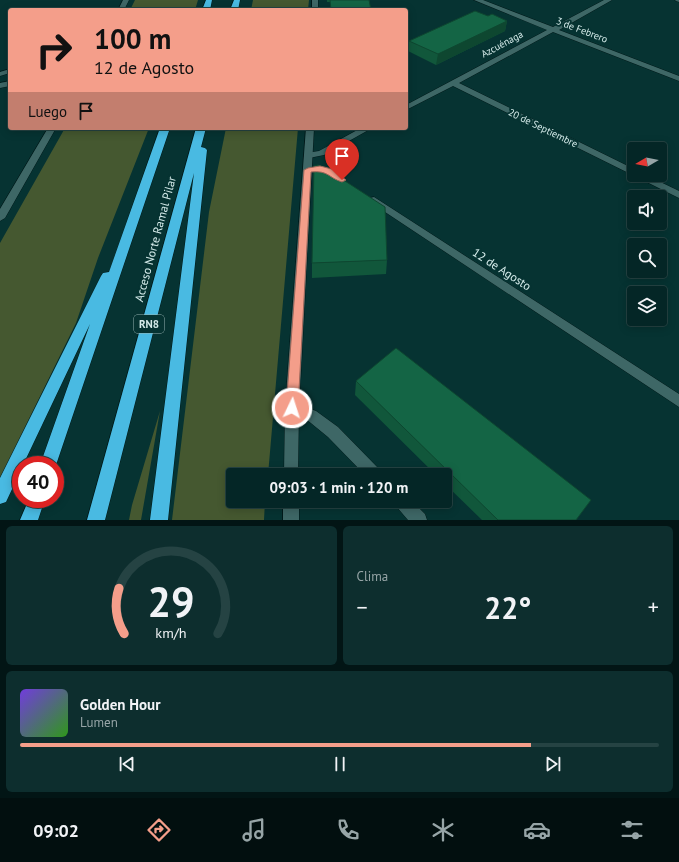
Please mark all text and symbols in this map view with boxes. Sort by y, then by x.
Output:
street label: 3 de Febrero [554,14,610,46]
text: 100 m [94,20,171,57]
icon: right [28,24,80,76]
street label: Azcuénaga [479,28,525,60]
text: 12 de Agosto [94,56,194,79]
icon: arrive [75,100,97,122]
text: Luego [28,102,67,121]
street label: 20 de Septiembre [506,106,580,150]
pin [325,139,359,180]
north arrow [627,142,667,182]
map controls [627,142,667,326]
icon: arrive [331,145,353,167]
street label: Acceso Norte Ramal Pilar [131,175,179,303]
button: sound [627,190,667,230]
button: search [627,238,667,278]
street label: 12 de Agosto [470,245,534,293]
button: layers [627,286,667,326]
road number: RN8 [134,315,164,333]
position arrow [271,387,313,429]
speed limit sign: 40 [12,456,64,508]
text: 09:03 · 1 min · 120 m [270,478,408,497]
text: Clima [357,568,388,585]
text: 29 [148,574,195,627]
text: 22° [484,588,531,627]
text: − [357,593,368,621]
text: + [648,593,659,621]
text: km/h [156,622,187,641]
text: Golden Hour [80,695,160,714]
text: Lumen [80,714,118,731]
icon: previous [116,753,138,775]
icon: pause [329,753,351,775]
icon: next [542,753,564,775]
icon: directions [145,816,173,844]
icon: music [240,816,268,844]
icon: phone [334,816,362,844]
icon: climate [429,816,457,844]
icon: car [523,816,551,844]
icon: filters [618,816,646,844]
text: 09:02 [33,819,79,842]

